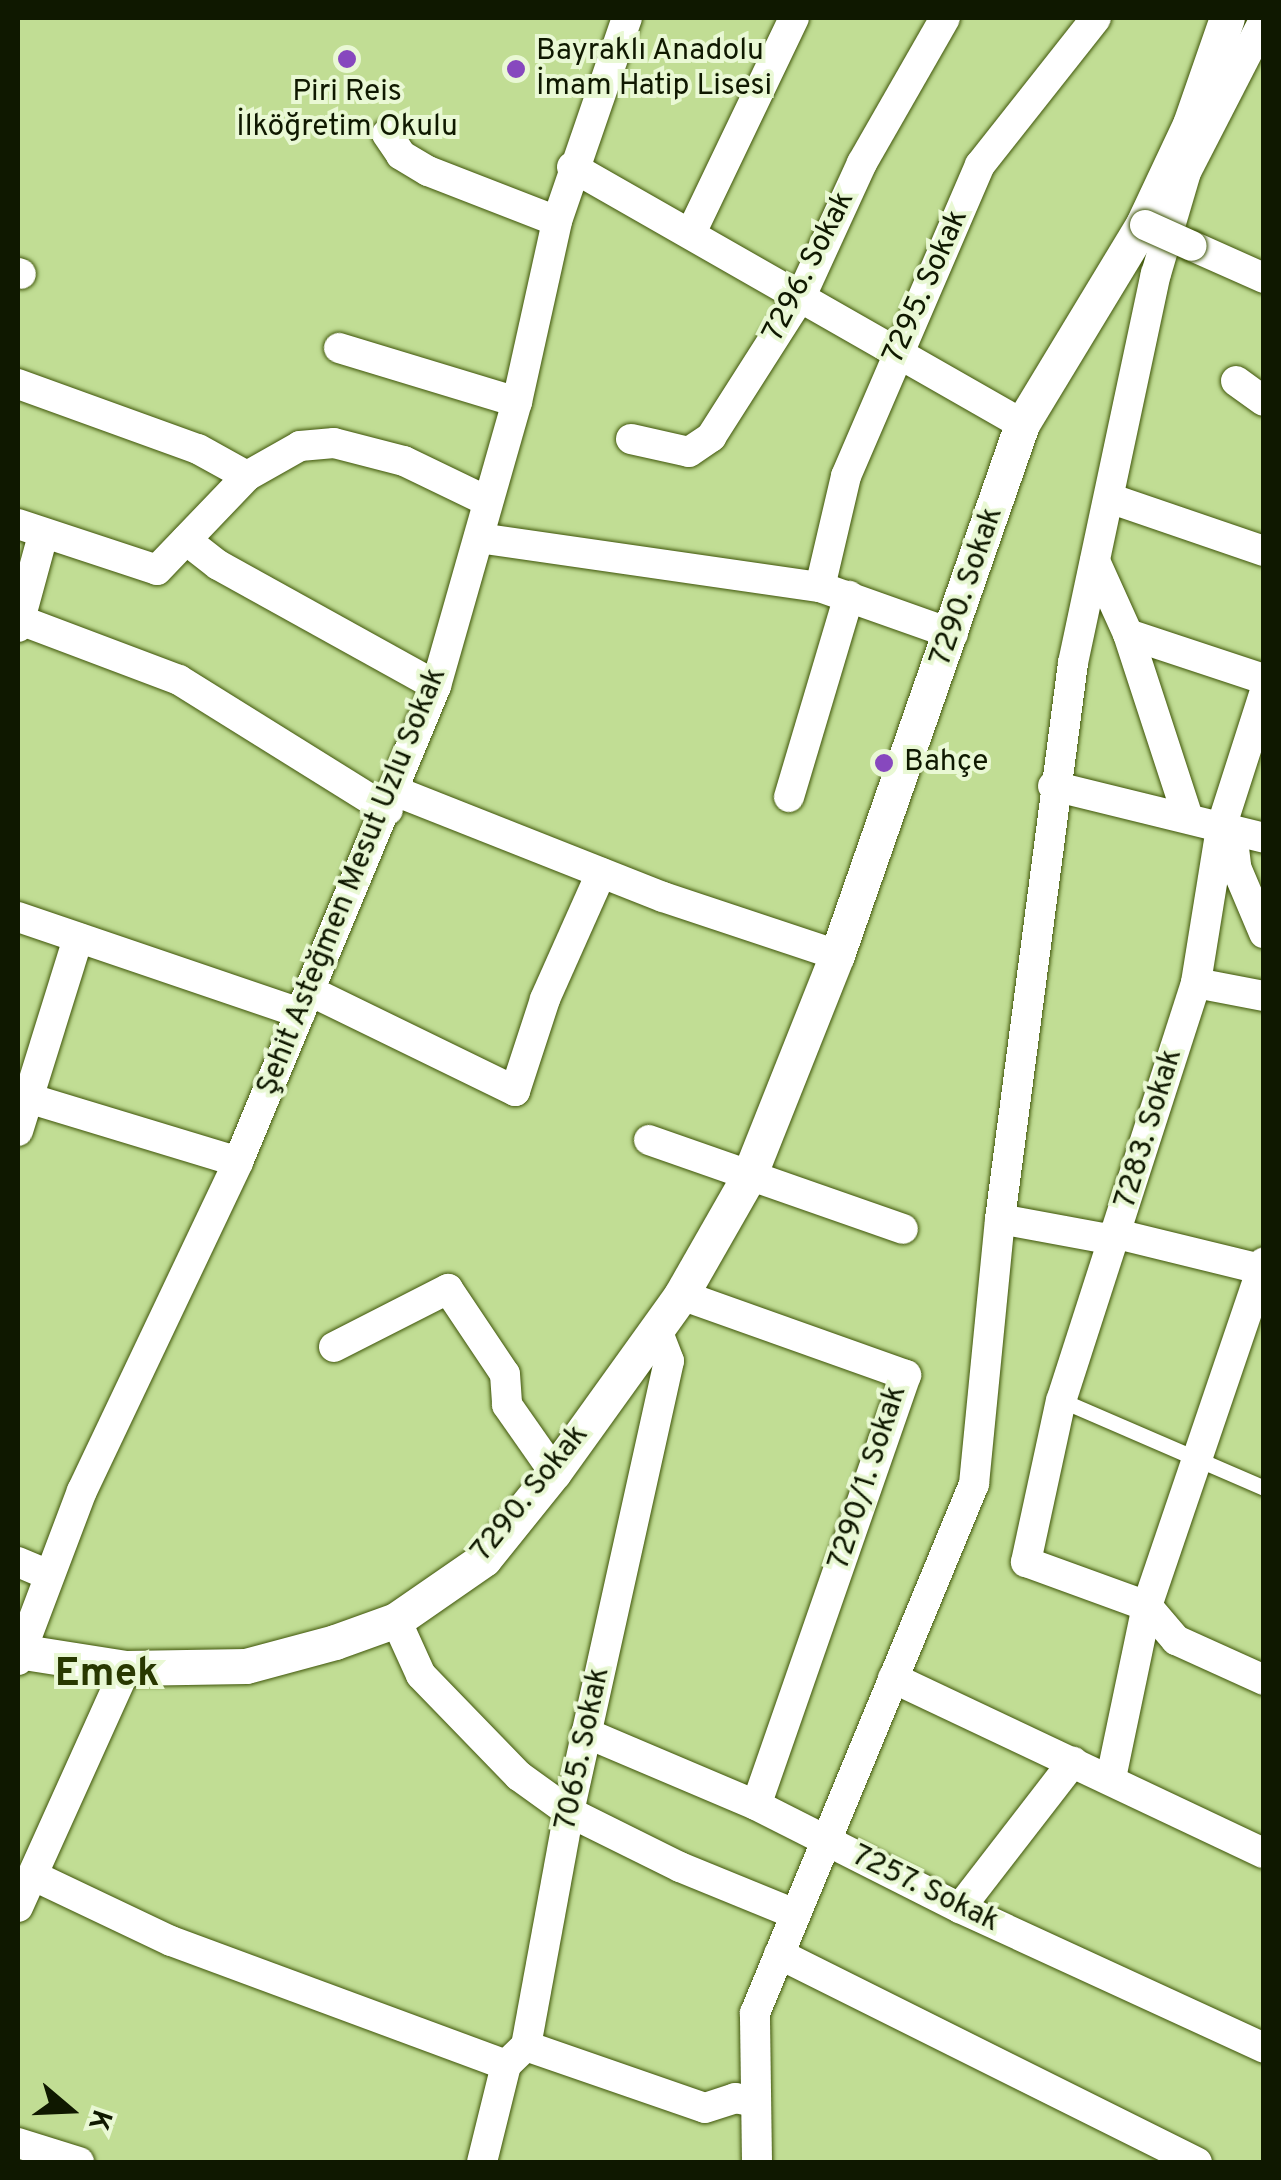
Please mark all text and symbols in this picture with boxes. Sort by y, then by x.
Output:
place label: Bayraklı Anadolu İmam Hatip Lisesi [536,34,772,104]
marker: Piri Reis İlköğretim Okulu [336,48,358,70]
marker: Bayraklı Anadolu İmam Hatip Lisesi [505,58,527,80]
place label: Piri Reis İlköğretim Okulu [236,75,458,146]
street label: 7296. Sokak [757,186,863,348]
street label: 7295. Sokak [877,204,977,370]
street label: 7290. Sokak [924,503,1012,671]
street label: Şehit Asteğmen Mesut Uzlu Sokak [250,662,456,1102]
place label: Bahçe [904,745,988,781]
marker: Bahçe [873,752,895,774]
street label: 7283. Sokak [1109,1045,1191,1213]
street label: 7290/1. Sokak [822,1382,916,1574]
street label: 7290. Sokak [465,1418,597,1570]
district label: Emek [55,1651,159,1699]
street label: 7065. Sokak [549,1664,619,1834]
street label: 7257. Sokak [845,1839,1005,1941]
north arrow [20,2060,120,2160]
text: K [78,2105,119,2135]

